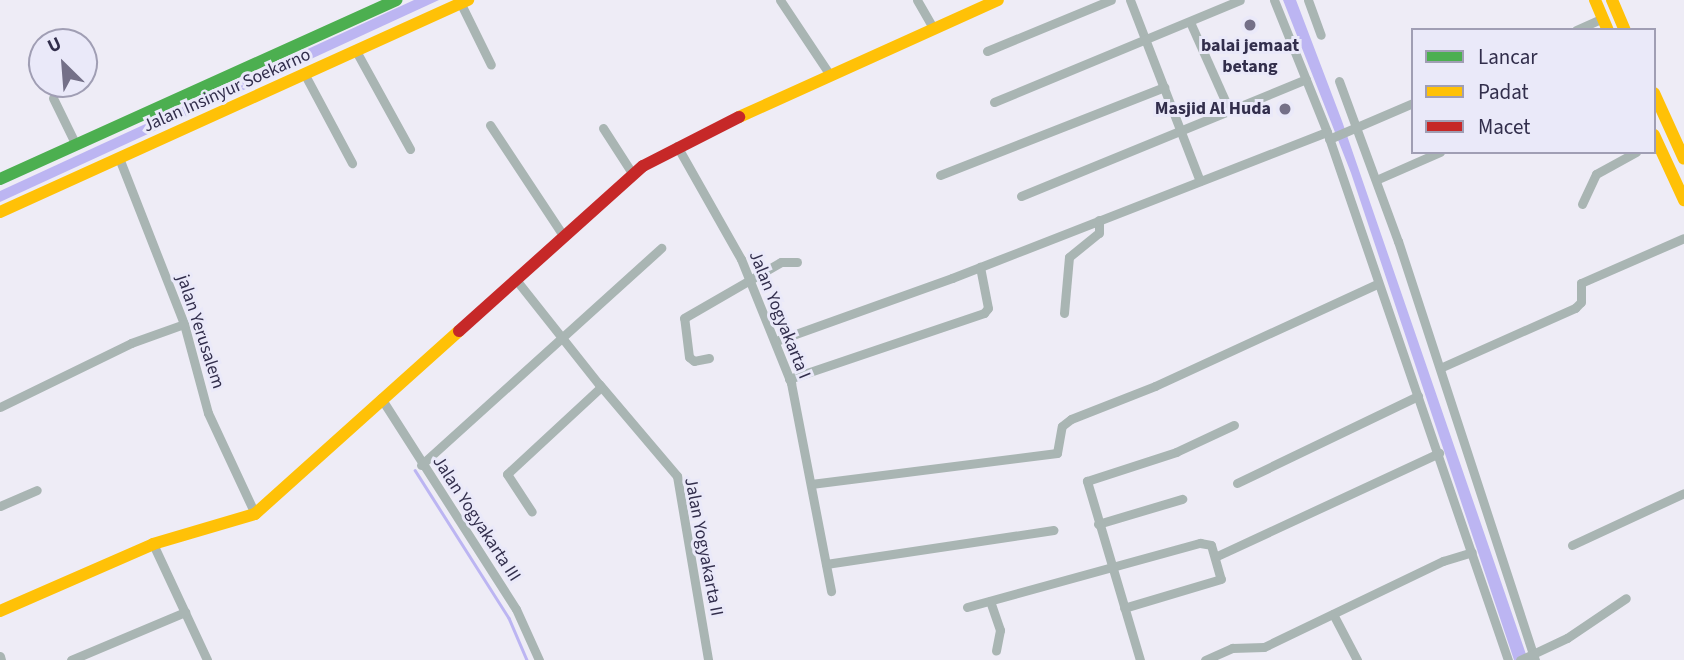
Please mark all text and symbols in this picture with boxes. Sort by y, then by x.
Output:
marker: balai jemaat betang [1242,17,1258,33]
north arrow [28,28,98,98]
legend [1411,28,1656,154]
text: U [43,30,66,60]
place label: balai jemaat betang [1201,36,1299,78]
text: Lancar [1478,42,1538,72]
street label: Jalan Insinyur Soekarno [140,44,314,138]
text: Padat [1478,77,1529,107]
place label: Masjid Al Huda [1155,98,1271,120]
marker: Masjid Al Huda [1277,101,1293,117]
text: Macet [1478,112,1530,142]
street label: Jalan Yogyakarta I [744,248,814,382]
street label: jalan Yerusalem [171,272,229,392]
street label: Jalan Yogyakarta III [427,452,525,586]
street label: Jalan Yogyakarta II [679,476,727,618]

